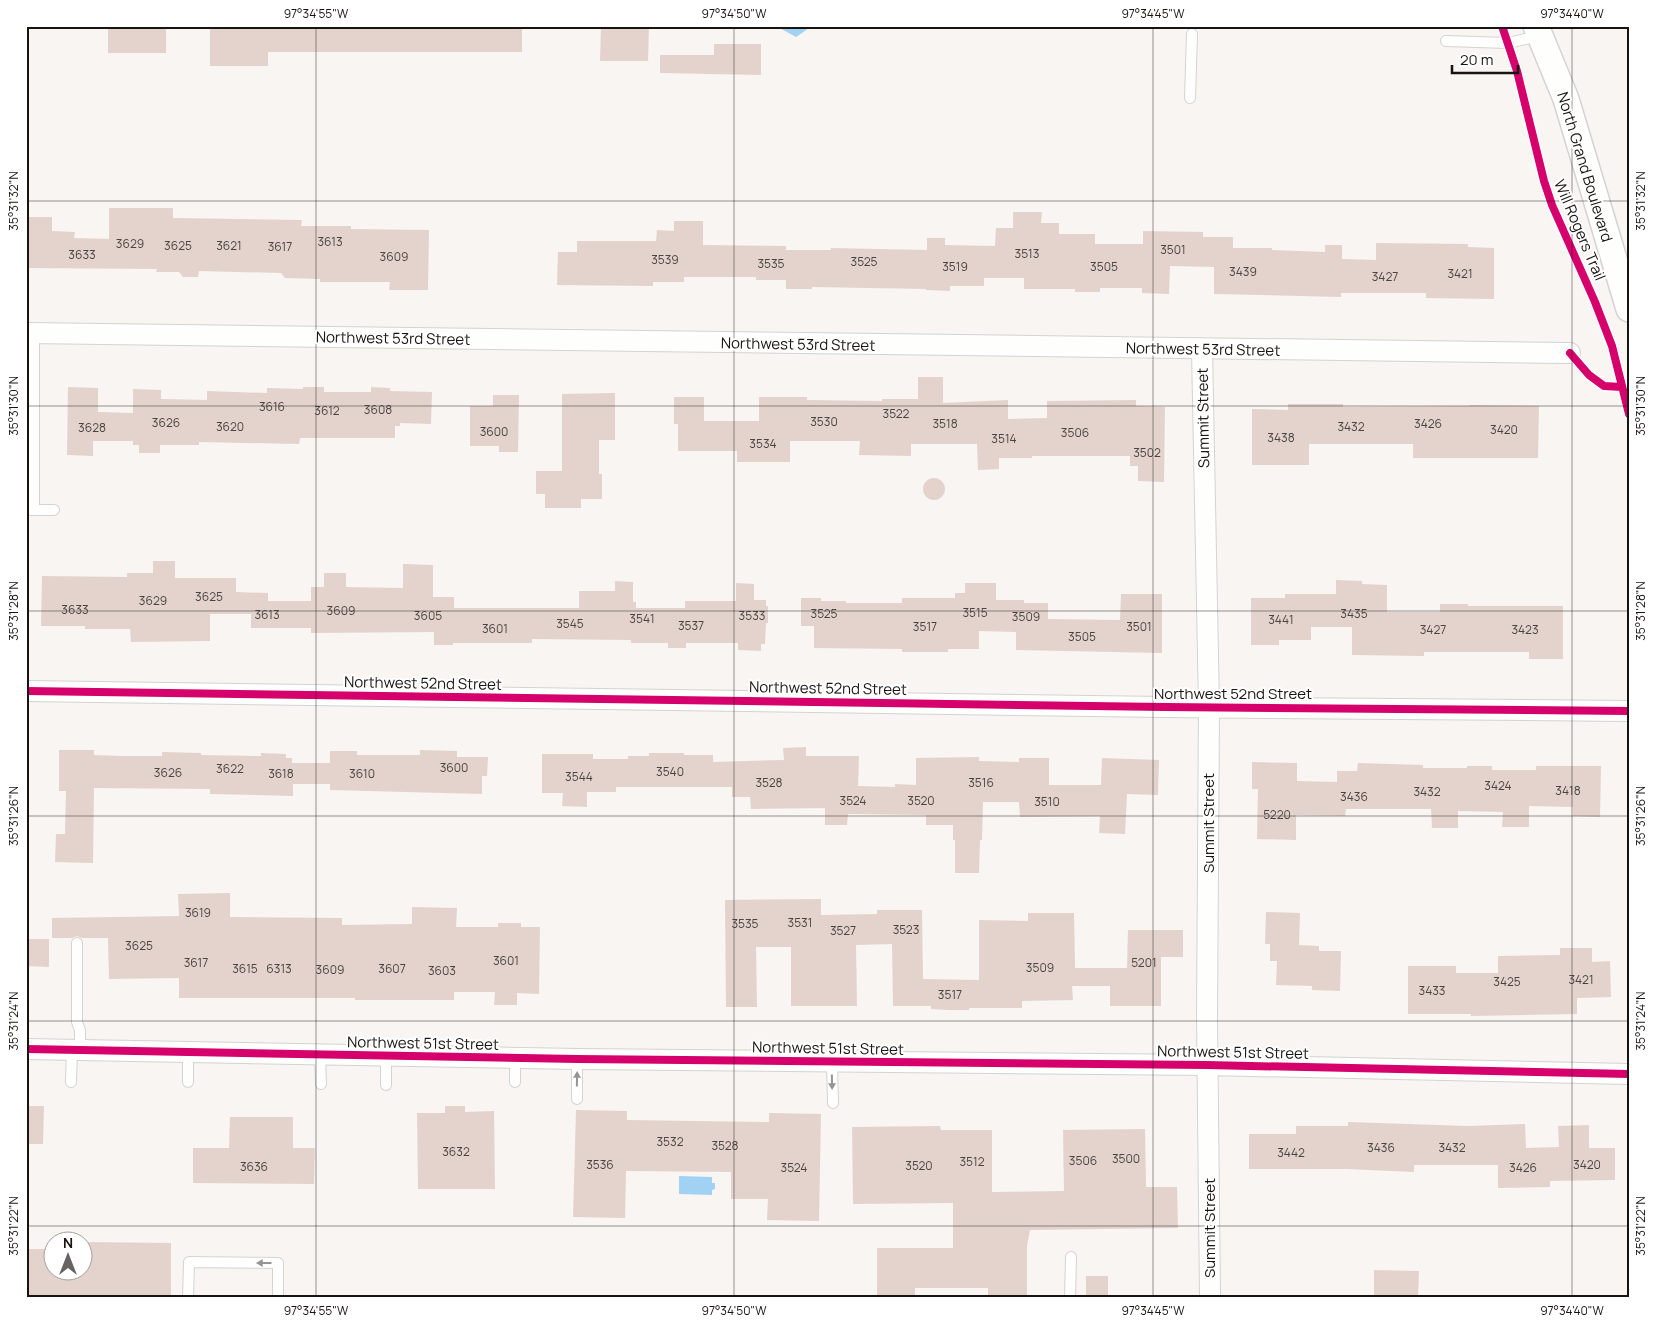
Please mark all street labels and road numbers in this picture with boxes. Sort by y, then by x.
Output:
street label: North Grand Boulevard [1552,89,1618,245]
street label: Will Rogers Trail [1549,176,1611,284]
street label: Northwest 53rd Street [316,326,470,350]
street label: Northwest 53rd Street [721,332,875,356]
street label: Northwest 53rd Street [1126,337,1280,361]
street label: Summit Street [1192,368,1214,468]
street label: Northwest 52nd Street [344,671,502,695]
street label: Northwest 52nd Street [749,676,907,700]
street label: Northwest 52nd Street [1154,683,1312,704]
street label: Summit Street [1198,773,1219,873]
street label: Northwest 51st Street [347,1031,499,1055]
street label: Northwest 51st Street [752,1036,904,1060]
street label: Northwest 51st Street [1157,1040,1309,1064]
street label: Summit Street [1199,1178,1220,1278]

